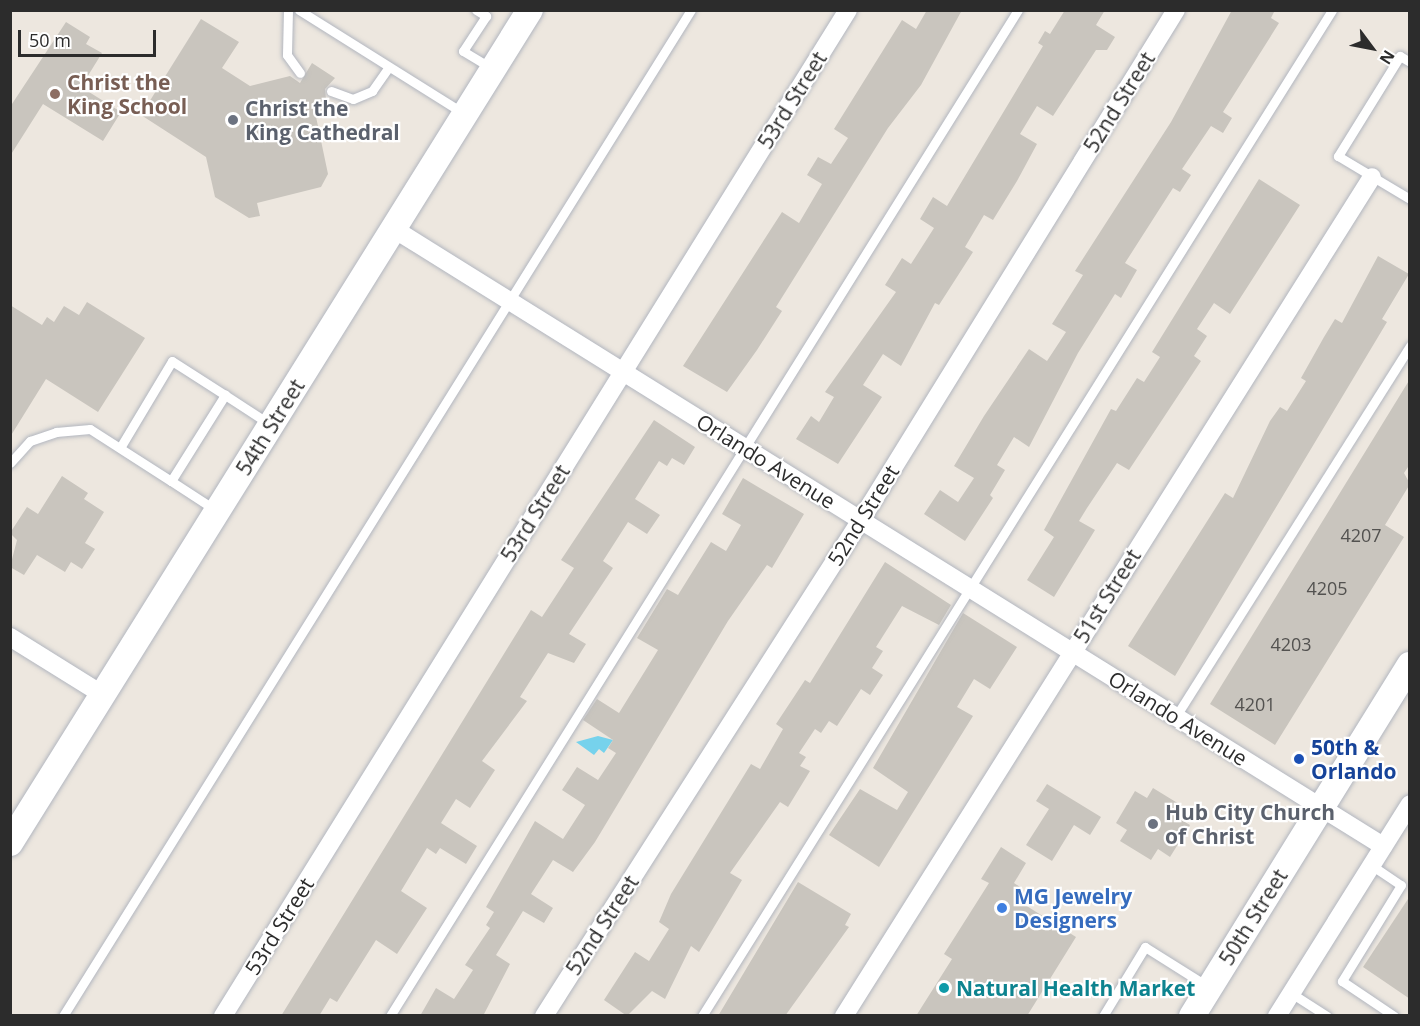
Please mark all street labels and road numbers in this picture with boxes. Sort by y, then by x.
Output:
street label: 53rd Street [752,47,832,153]
street label: 52nd Street [1078,47,1160,157]
street label: 54th Street [231,374,309,480]
street label: Orlando Avenue [692,408,840,514]
street label: 53rd Street [495,460,575,566]
street label: 52nd Street [822,460,904,570]
street label: 51st Street [1068,545,1146,647]
street label: Orlando Avenue [1104,665,1252,771]
street label: 50th Street [1214,864,1292,970]
street label: 52nd Street [560,870,644,980]
street label: 53rd Street [239,873,319,979]

